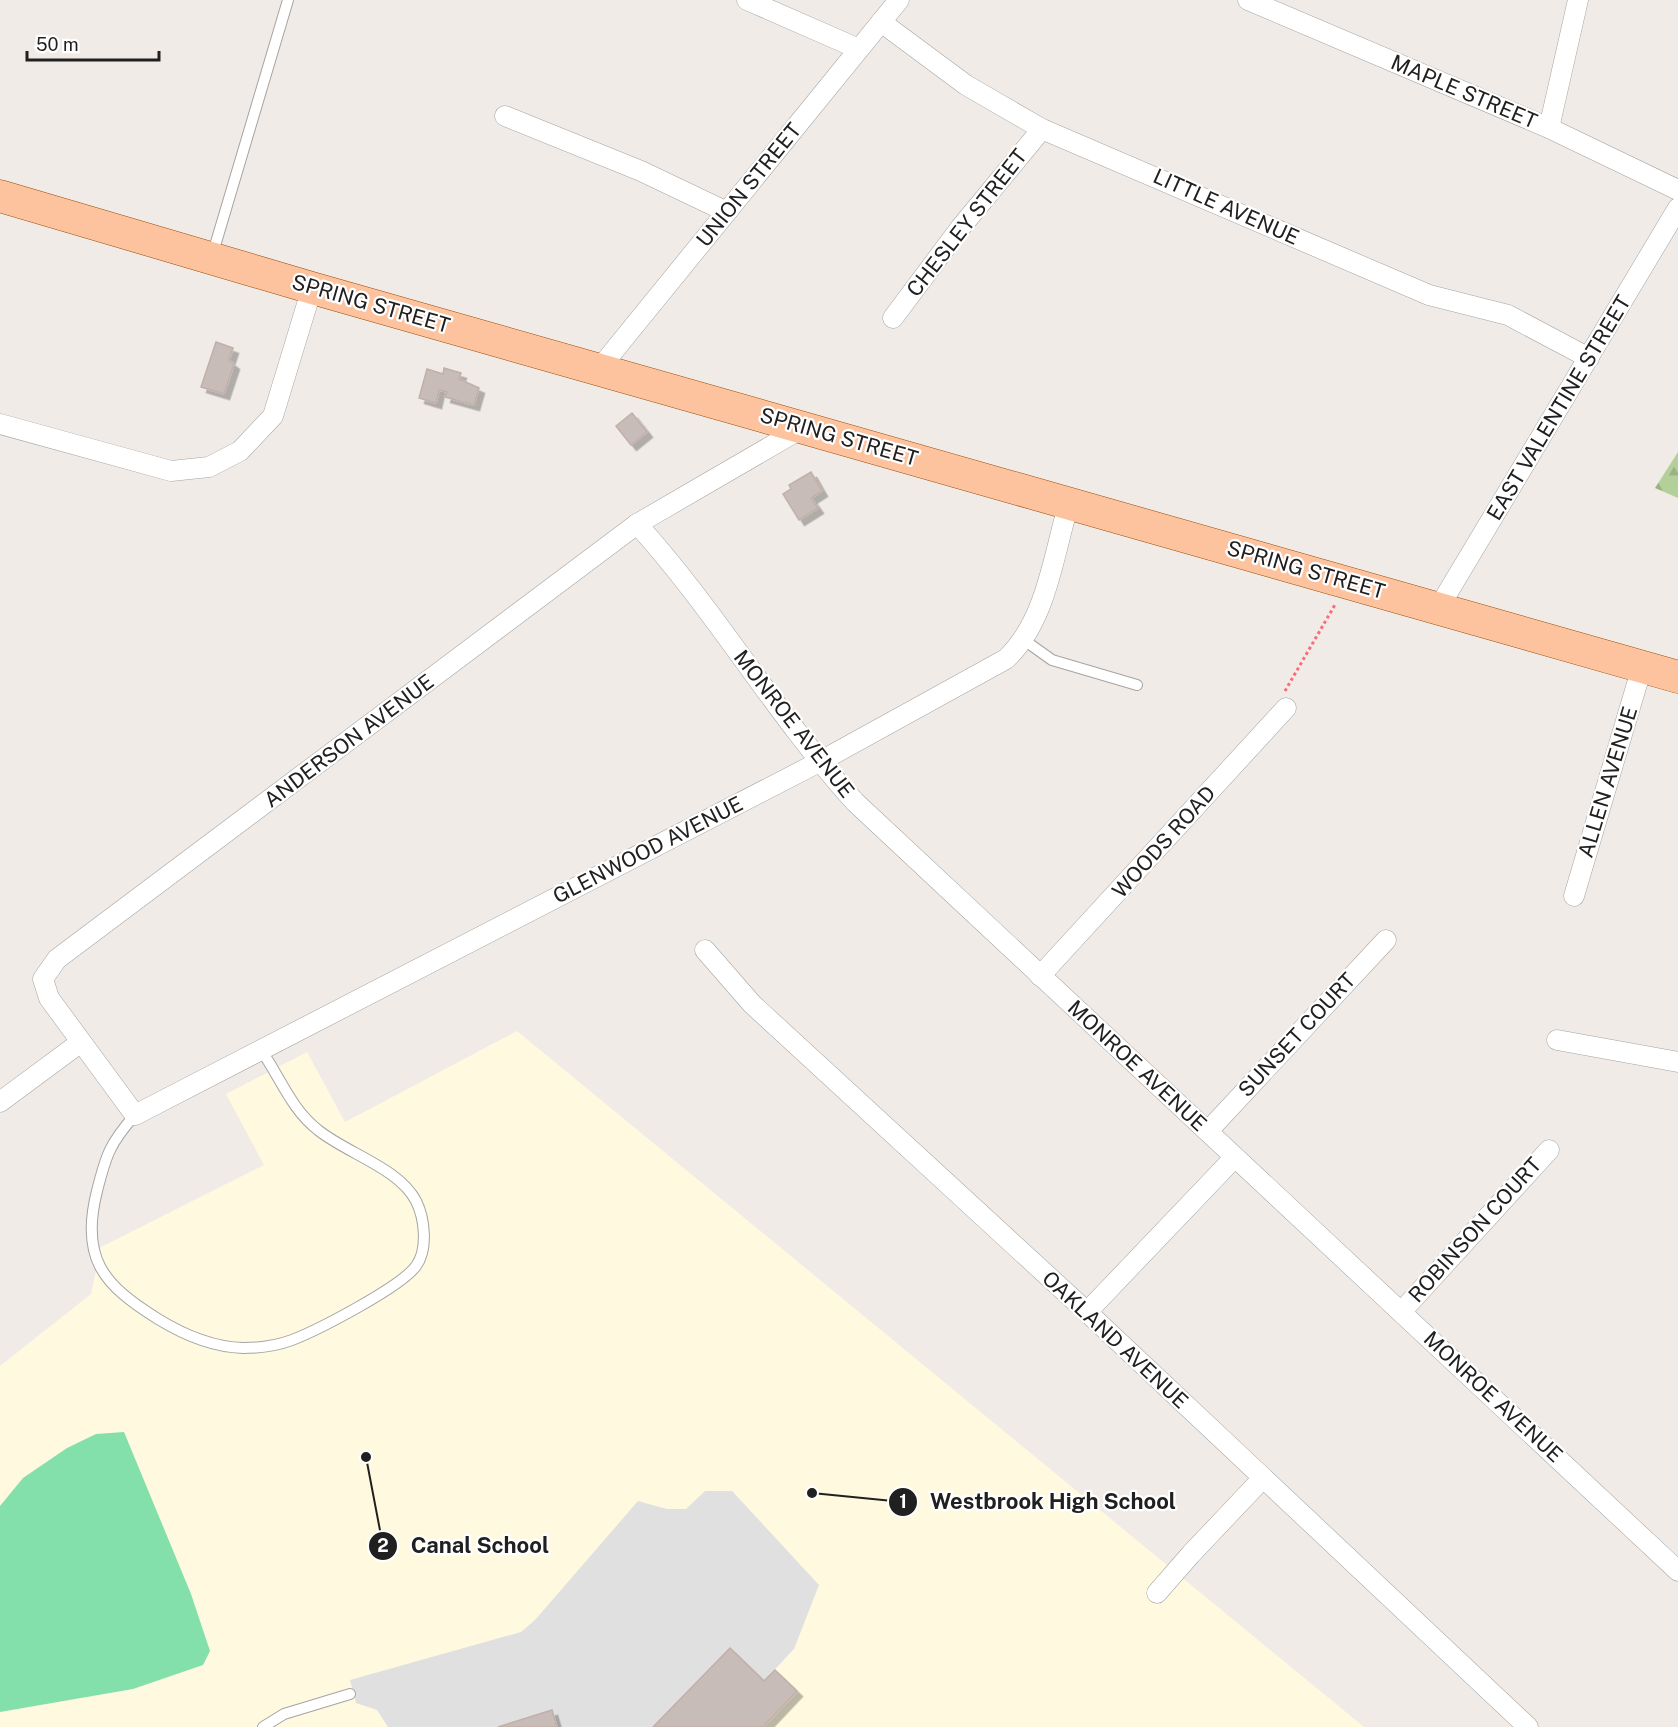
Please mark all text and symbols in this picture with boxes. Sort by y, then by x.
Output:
scale bar [27,24,159,62]
text: 50 m [36,34,79,55]
street label: MAPLE STREET [1387,49,1541,134]
street label: UNION STREET [691,118,806,252]
street label: CHESLEY STREET [901,144,1032,301]
street label: LITTLE AVENUE [1149,163,1303,250]
street label: SPRING STREET [289,269,453,338]
street label: EAST VALENTINE STREET [1481,291,1636,525]
street label: SPRING STREET [757,402,921,471]
street label: SPRING STREET [1224,535,1388,604]
street label: MONROE AVENUE [729,645,860,803]
street label: ANDERSON AVENUE [259,669,438,812]
street label: ALLEN AVENUE [1573,703,1642,860]
street label: WOODS ROAD [1107,780,1220,903]
street label: GLENWOOD AVENUE [549,791,747,908]
street label: SUNSET COURT [1233,968,1360,1102]
street label: MONROE AVENUE [1063,995,1212,1136]
street label: ROBINSON COURT [1403,1152,1546,1307]
street label: OAKLAND AVENUE [1037,1266,1193,1414]
street label: MONROE AVENUE [1419,1326,1568,1467]
callout: Westbrook High School [888,1482,1188,1522]
text: Westbrook High School [930,1488,1176,1514]
text: 1 [899,1491,907,1512]
callout: Canal School [368,1526,561,1566]
text: Canal School [411,1532,549,1558]
text: 2 [377,1535,389,1556]

